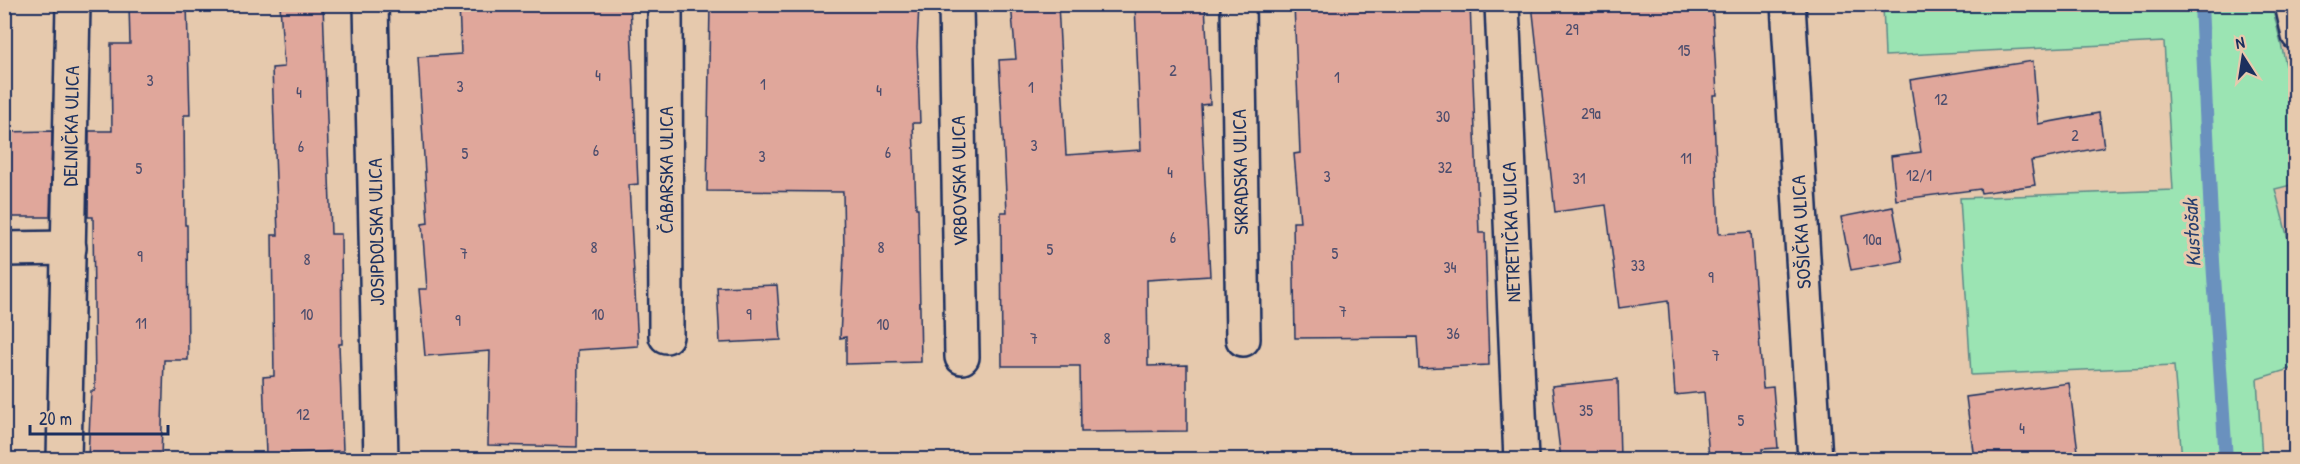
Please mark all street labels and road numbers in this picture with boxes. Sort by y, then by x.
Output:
street label: DELNIČKA ULICA [56,65,85,187]
street label: ČABARSKA ULICA [652,106,679,234]
street label: SKRADSKA ULICA [1225,109,1254,235]
street label: VRBOVSKA ULICA [944,115,973,247]
street label: JOSIPDOLSKA ULICA [361,158,390,306]
street label: NETRETIČKA ULICA [1495,161,1526,303]
street label: SOŠIČKA ULICA [1784,174,1817,290]

